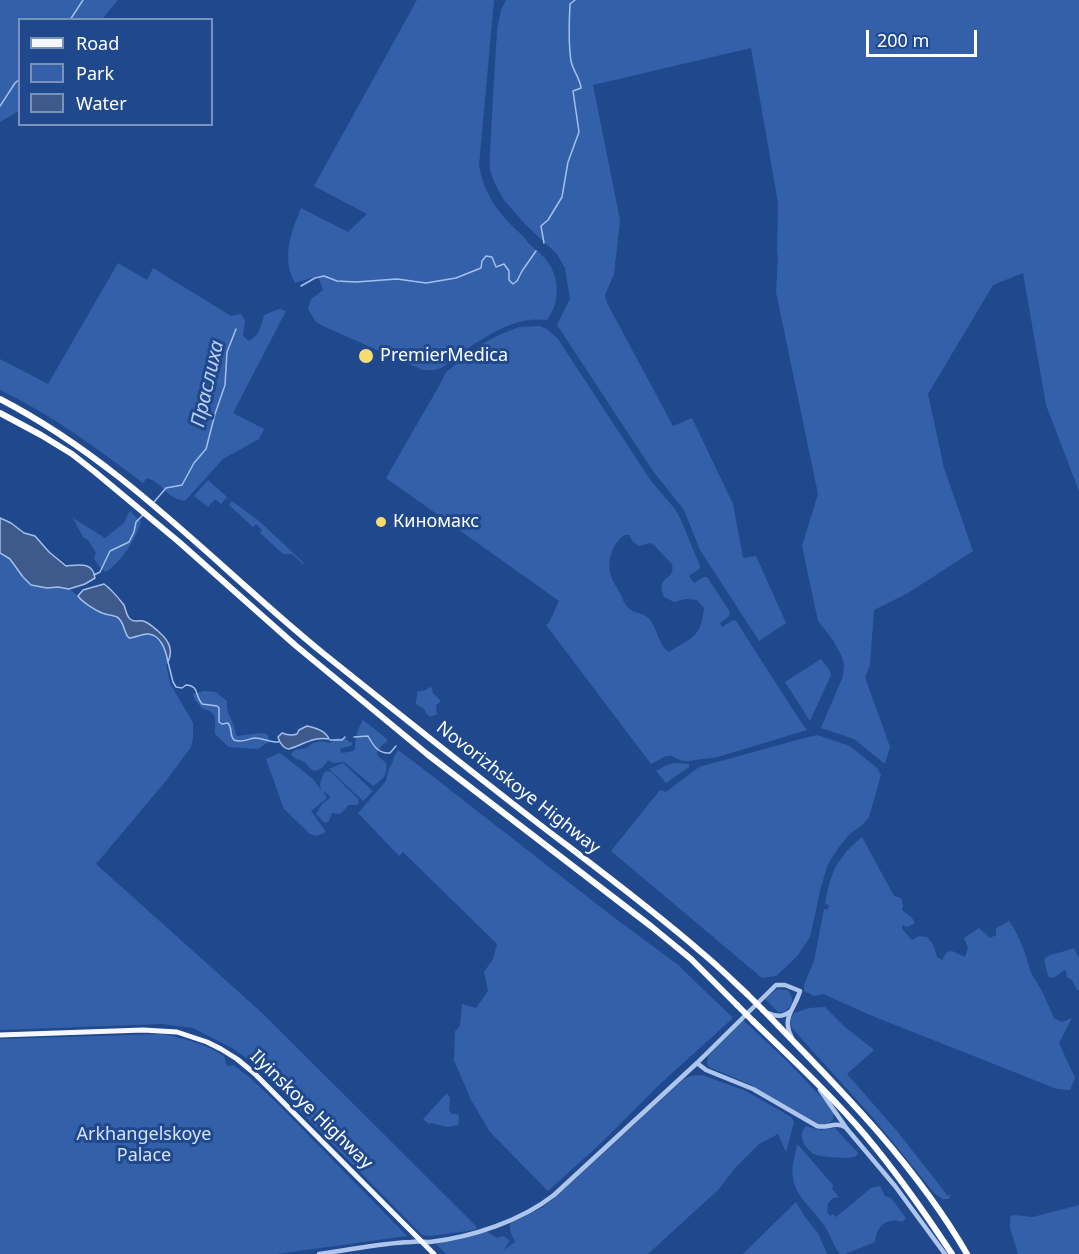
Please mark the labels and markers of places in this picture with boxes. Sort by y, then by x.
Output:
place label: PremierMedica [380,345,508,367]
marker: PremierMedica [357,347,375,365]
place label: Киномакс [393,511,479,533]
marker: Киномакс [374,515,388,529]

